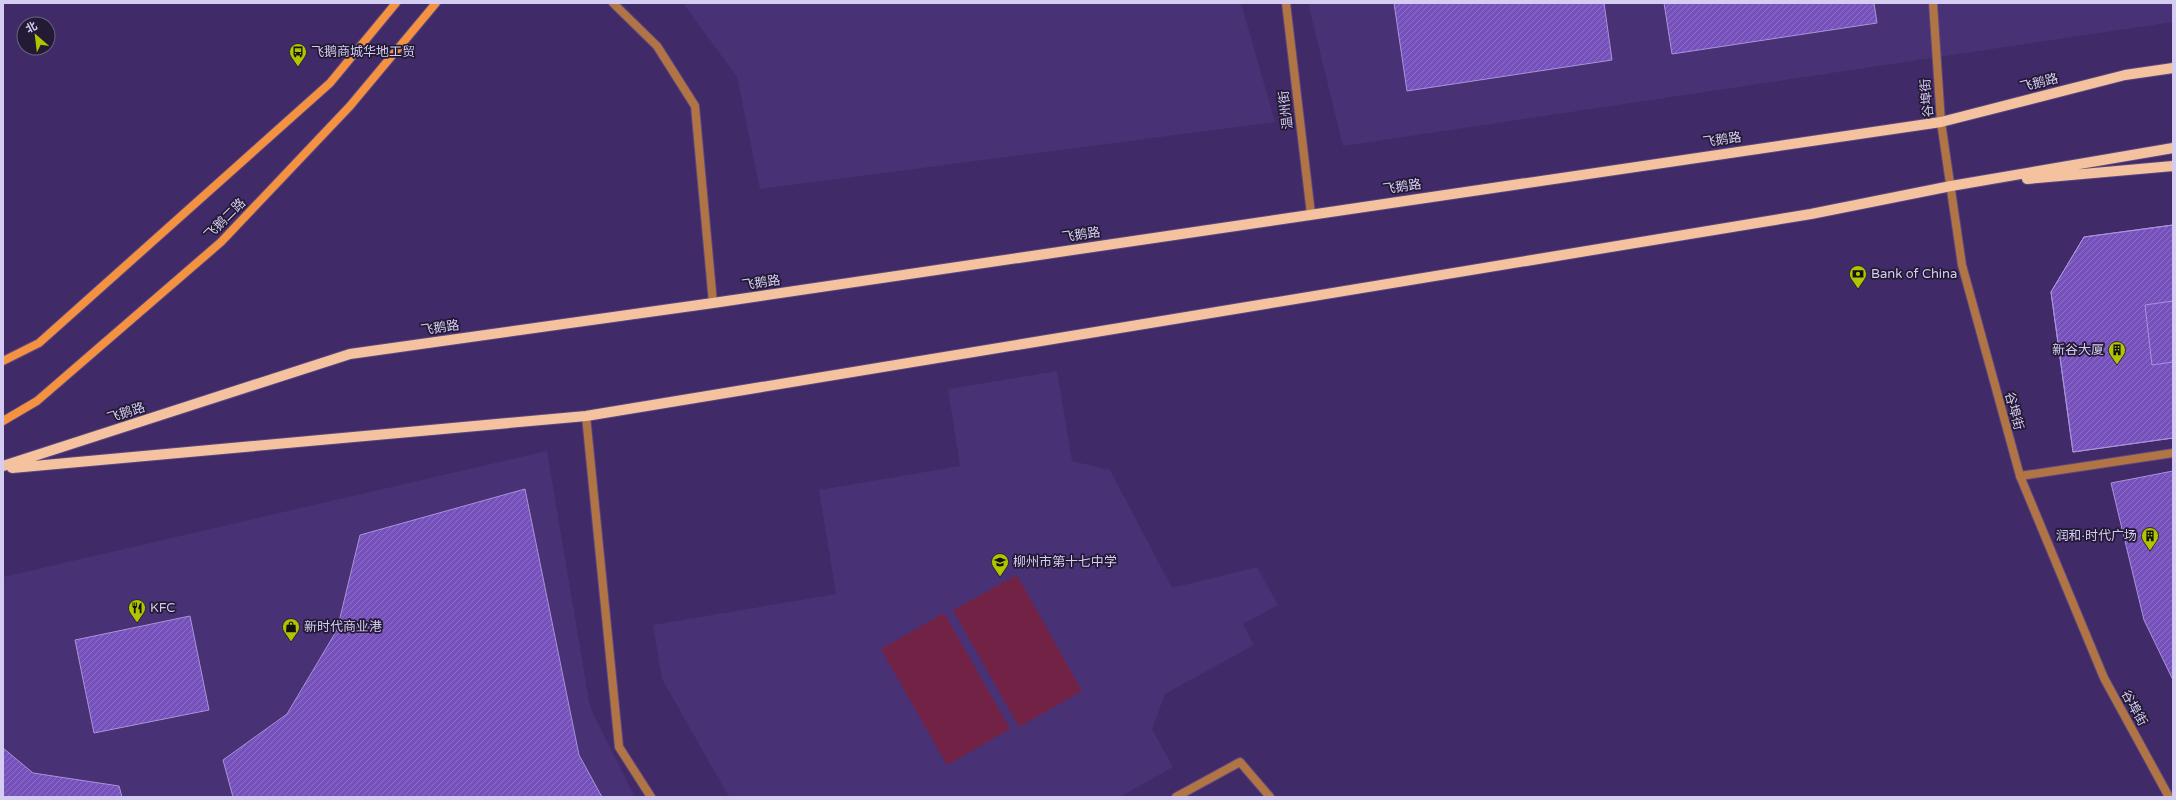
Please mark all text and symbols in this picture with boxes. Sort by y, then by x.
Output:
north arrow [16,16,56,56]
text: 北 [24,19,39,36]
bus stop icon: 飞鹅商城华地工贸 [288,42,308,67]
place label: 飞鹅商城华地工贸 [311,44,415,60]
street label: 飞鹅路 [2018,71,2060,95]
street label: 谷埠街 [1917,78,1937,118]
street label: 温州街 [1276,90,1296,130]
street label: 飞鹅路 [1702,129,1742,151]
street label: 飞鹅路 [1382,176,1422,198]
street label: 飞鹅二路 [201,195,249,243]
street label: 飞鹅路 [1061,224,1101,246]
bank icon: Bank of China [1848,264,1868,289]
place label: Bank of China [1871,266,1957,282]
street label: 飞鹅路 [741,272,781,294]
street label: 飞鹅路 [420,317,460,339]
building icon: 新谷大厦 [2107,340,2127,365]
place label: 新谷大厦 [2052,342,2104,358]
street label: 谷埠街 [2001,390,2027,432]
street label: 飞鹅路 [105,399,147,427]
building icon: 润和·时代广场 [2140,526,2160,551]
place label: 润和·时代广场 [2056,528,2137,544]
school or university icon: 柳州市第十七中学 [990,552,1010,577]
place label: 柳州市第十七中学 [1013,554,1117,570]
restaurant icon: KFC [127,598,147,623]
place label: KFC [150,600,175,616]
shop icon: 新时代商业港 [281,617,301,642]
place label: 新时代商业港 [304,619,382,635]
street label: 谷埠街 [2118,687,2150,729]

